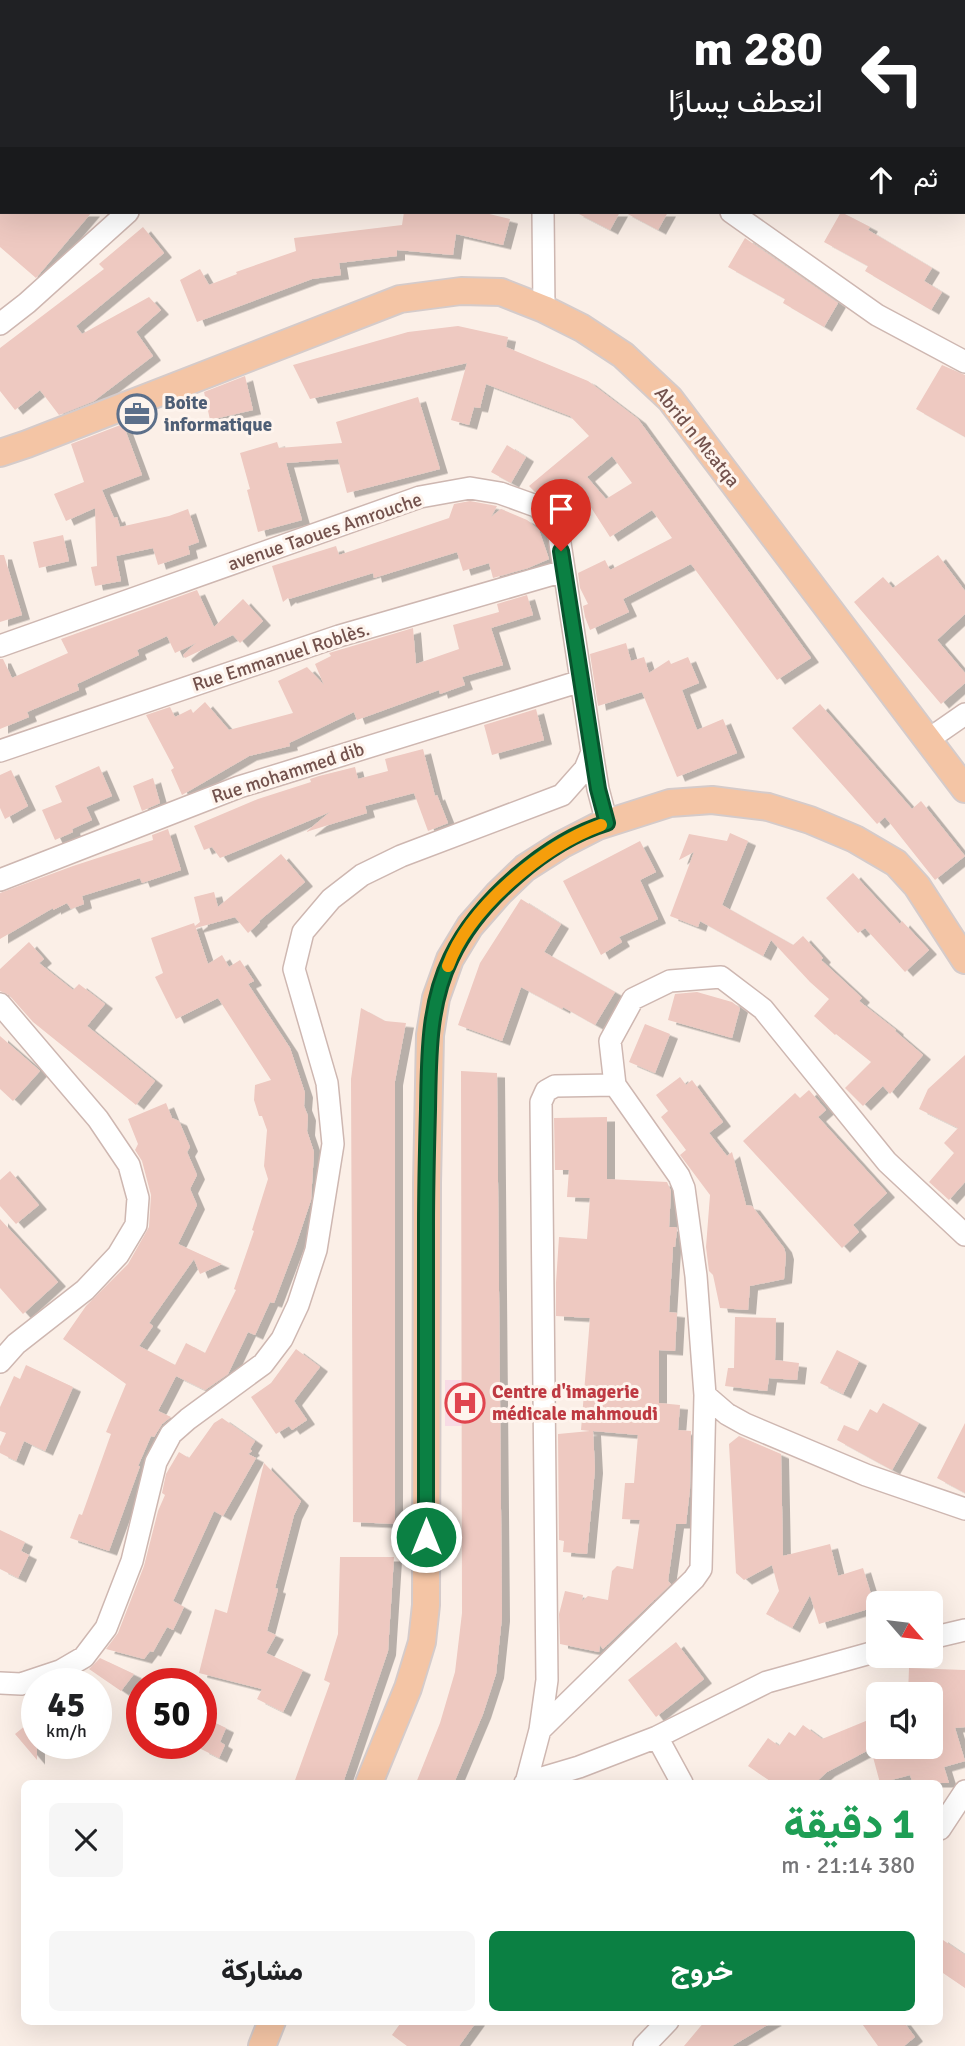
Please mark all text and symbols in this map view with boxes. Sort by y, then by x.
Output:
text: 280 m [693,19,823,79]
icon: left [847,28,938,119]
text: انعطف يسارًا [668,82,823,121]
icon: ahead [862,161,900,199]
text: ثم [914,163,938,195]
street label: Abrid n Mɛatqa [649,382,745,492]
place label: Boite informatique [164,391,272,437]
office icon: Boite informatique [116,393,158,435]
pin [531,479,591,551]
street label: avenue Taoues Amrouche [225,487,425,577]
icon: arrive [542,490,580,528]
street label: Rue Emmanuel Roblès. [189,617,373,697]
street label: Rue mohammed dib [209,737,367,809]
place label: Centre d'imagerie médicale mahmoudi [492,1380,658,1426]
hospital icon: Centre d'imagerie médicale mahmoudi [444,1382,486,1424]
position arrow [389,1500,463,1574]
north arrow [866,1591,943,1668]
map controls [866,1591,943,1759]
speed limit sign: 50 [126,1668,217,1759]
button: sound [866,1682,943,1759]
text: 45 [48,1683,85,1726]
text: km/h [46,1720,87,1742]
text: 1 دقيقة [784,1799,915,1850]
button: close [49,1803,123,1877]
text: 380 m · 21:14 [781,1851,915,1880]
button: مشاركة [49,1931,475,2011]
button: خروج [489,1931,915,2011]

